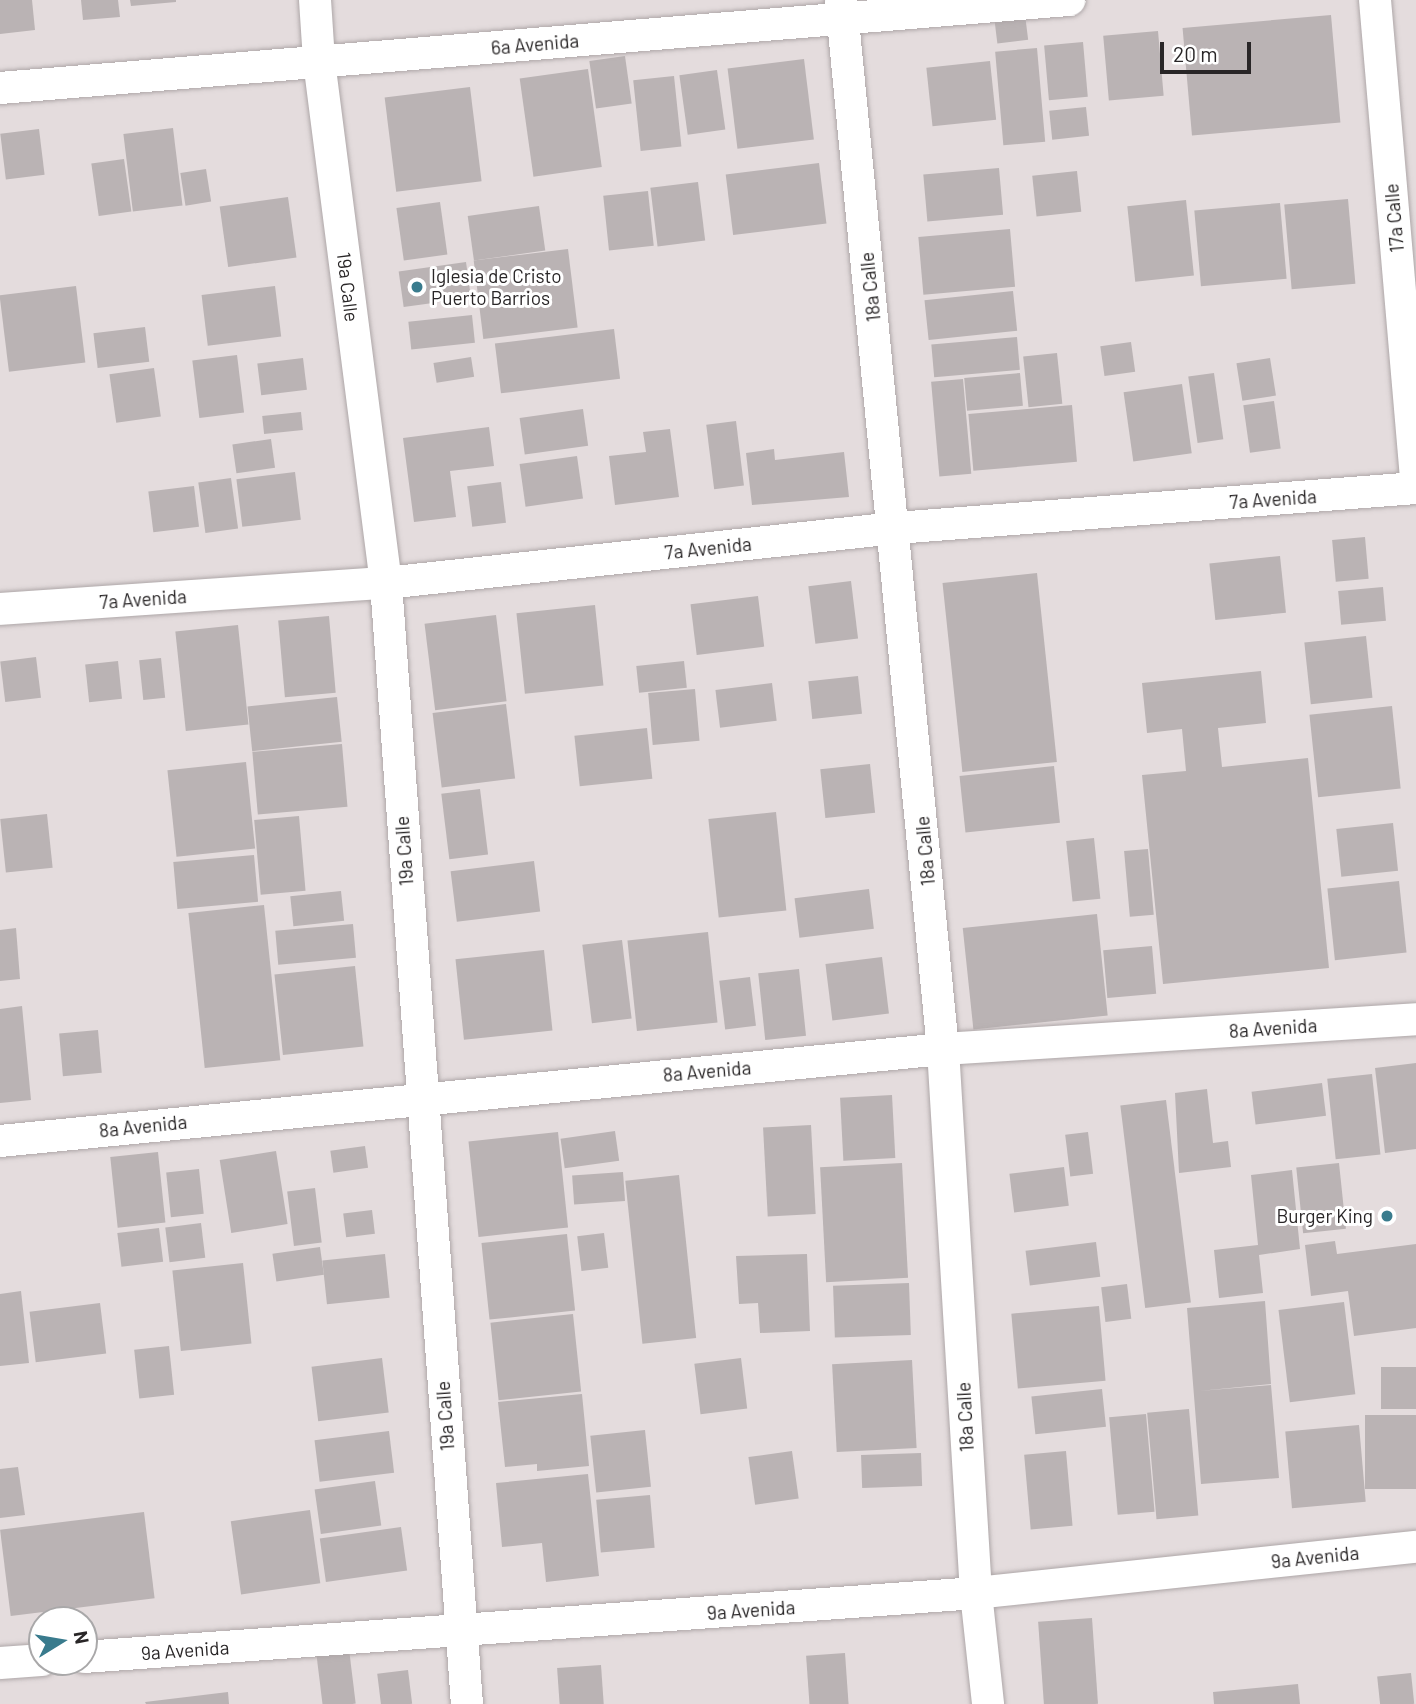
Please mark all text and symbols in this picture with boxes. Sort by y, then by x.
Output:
scale bar [1164,28,1255,72]
street label: 6a Avenida [490,29,580,59]
text: 20 m [1173,41,1218,66]
street label: 17a Calle [1380,183,1408,253]
street label: 19a Calle [332,251,364,323]
street label: 18a Calle [855,251,885,323]
place label: Iglesia de Cristo Puerto Barrios [431,265,562,309]
marker: Iglesia de Cristo Puerto Barrios [409,279,425,295]
street label: 7a Avenida [1229,485,1317,513]
street label: 7a Avenida [663,532,753,564]
street label: 7a Avenida [99,585,187,613]
street label: 19a Calle [390,815,418,887]
street label: 18a Calle [911,815,939,887]
street label: 8a Avenida [1228,1014,1318,1042]
street label: 8a Avenida [662,1056,752,1086]
street label: 8a Avenida [98,1110,188,1142]
place label: Burger King [1277,1205,1373,1227]
marker: Burger King [1379,1208,1395,1224]
street label: 19a Calle [431,1380,459,1452]
street label: 18a Calle [952,1381,978,1453]
street label: 9a Avenida [1270,1541,1360,1573]
street label: 9a Avenida [706,1596,796,1624]
north arrow [28,1606,98,1676]
text: N [70,1629,95,1646]
street label: 9a Avenida [140,1636,230,1664]

